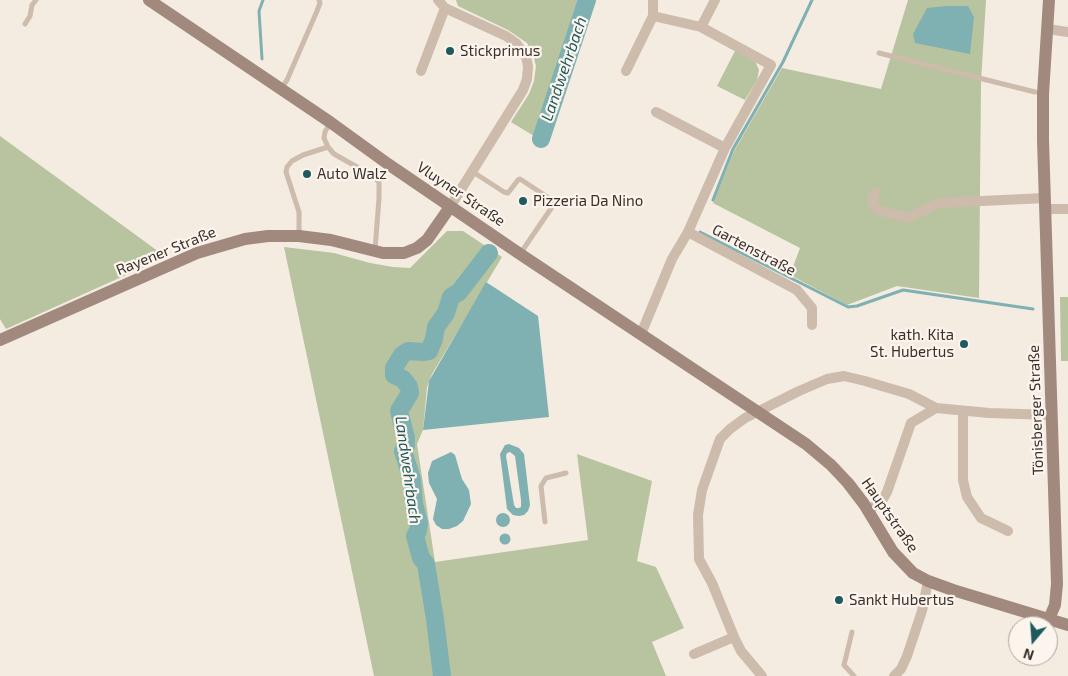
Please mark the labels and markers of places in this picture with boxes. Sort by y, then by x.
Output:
place label: Stickprimus [460,42,540,60]
marker: Stickprimus [444,45,456,57]
place label: Auto Walz [317,165,387,183]
marker: Auto Walz [301,168,313,180]
place label: Pizzeria Da Nino [533,192,643,210]
marker: Pizzeria Da Nino [517,195,529,207]
place label: kath. Kita St. Hubertus [870,326,954,361]
marker: kath. Kita St. Hubertus [958,338,970,350]
place label: Sankt Hubertus [849,591,954,609]
marker: Sankt Hubertus [833,594,845,606]

